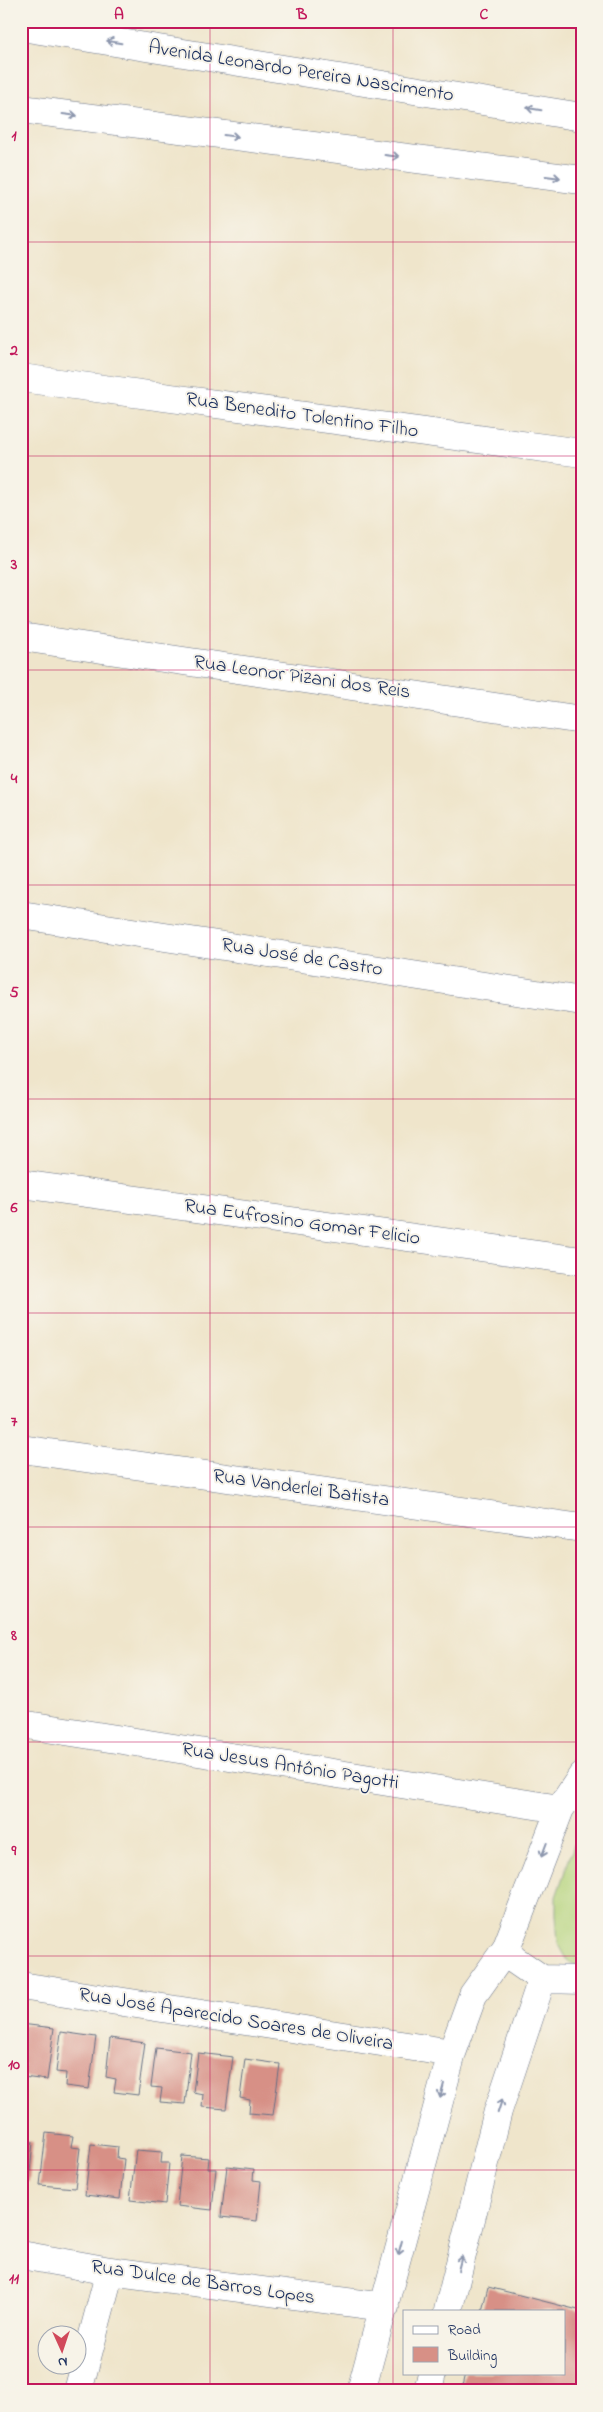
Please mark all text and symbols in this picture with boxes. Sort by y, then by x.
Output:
text: A [114,3,124,27]
text: B [296,3,308,27]
text: C [480,3,489,27]
street label: Avenida Leonardo Pereira Nascimento [146,34,456,110]
one-way arrow [106,37,122,47]
one-way arrow [526,104,542,114]
one-way arrow [61,111,77,121]
text: 1 [11,124,17,148]
one-way arrow [223,131,239,141]
one-way arrow [384,151,400,161]
one-way arrow [545,172,561,182]
text: 2 [9,339,18,363]
street label: Rua Benedito Tolentino Filho [184,385,420,447]
text: 3 [10,553,18,577]
street label: Rua Leonor Pizani dos Reis [192,648,412,708]
text: 4 [10,767,18,791]
street label: Rua José de Castro [219,931,385,985]
text: 5 [9,981,19,1005]
street label: Rua Eufrosino Gomar Felicio [182,1192,422,1254]
text: 6 [9,1196,18,1220]
text: 7 [11,1410,18,1434]
street label: Rua Vanderlei Batista [211,1462,391,1516]
text: 8 [10,1624,17,1648]
street label: Rua Jesus Antônio Pagotti [179,1736,401,1799]
text: 9 [11,1839,17,1863]
one-way arrow [539,1842,548,1857]
street label: Rua José Aparecido Soares de Oliveira [76,1981,396,2059]
text: 10 [8,2053,20,2077]
one-way arrow [437,2082,446,2098]
one-way arrow [495,2098,505,2114]
one-way arrow [395,2239,405,2255]
street label: Rua Dulce de Barros Lopes [89,2253,317,2313]
one-way arrow [456,2256,465,2272]
text: 11 [9,2267,20,2291]
legend [403,2310,566,2374]
text: Road [448,2319,481,2341]
north arrow [38,2324,88,2374]
text: Building [447,2345,497,2368]
text: N [57,2351,68,2372]

